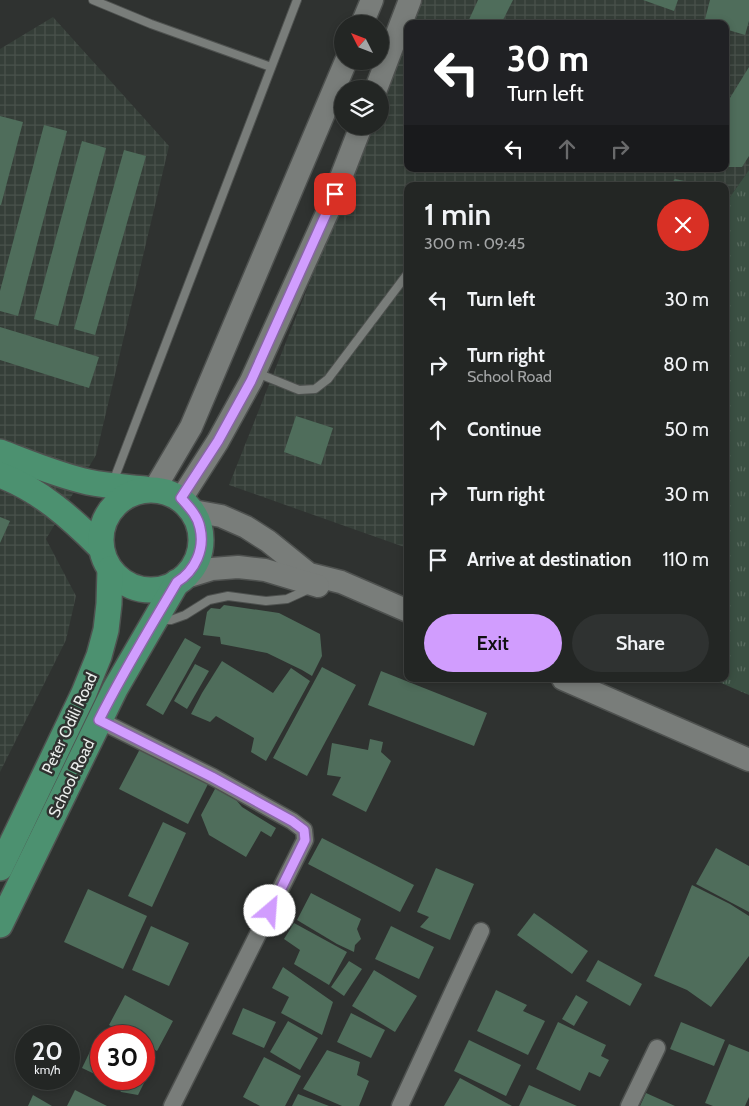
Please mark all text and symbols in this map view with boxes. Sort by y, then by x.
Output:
north arrow [334,15,389,70]
map controls [334,15,389,135]
text: 30 m [507,37,589,80]
icon: left [424,40,489,105]
button: layers [334,80,389,135]
text: Turn left [507,80,584,107]
icon: left [500,135,528,163]
icon: ahead [553,135,581,163]
icon: right [606,135,634,163]
pin [314,173,356,215]
icon: arrive [321,180,349,208]
text: 1 min [424,196,491,233]
button: close [657,199,709,251]
text: 300 m · 09:45 [424,234,525,253]
icon: left [424,286,452,314]
text: Turn left [467,288,535,311]
text: 30 m [665,288,709,311]
text: Turn right [467,344,545,367]
icon: right [424,351,452,379]
text: 80 m [663,353,709,376]
text: School Road [467,367,552,386]
icon: ahead [424,416,452,444]
text: Continue [467,418,541,441]
text: 50 m [665,418,709,441]
icon: right [424,481,452,509]
text: Turn right [467,483,545,506]
text: 30 m [665,483,709,506]
icon: arrive [424,546,452,574]
text: Arrive at destination [467,548,631,571]
text: 110 m [662,548,709,571]
button: Exit [424,614,562,672]
button: Share [572,614,709,672]
street label: Peter Odili Road [38,670,101,777]
street label: School Road [44,736,99,821]
position arrow [243,884,295,936]
speed limit sign: 30 [90,1025,155,1090]
text: 20 [32,1036,63,1066]
text: km/h [34,1062,61,1077]

